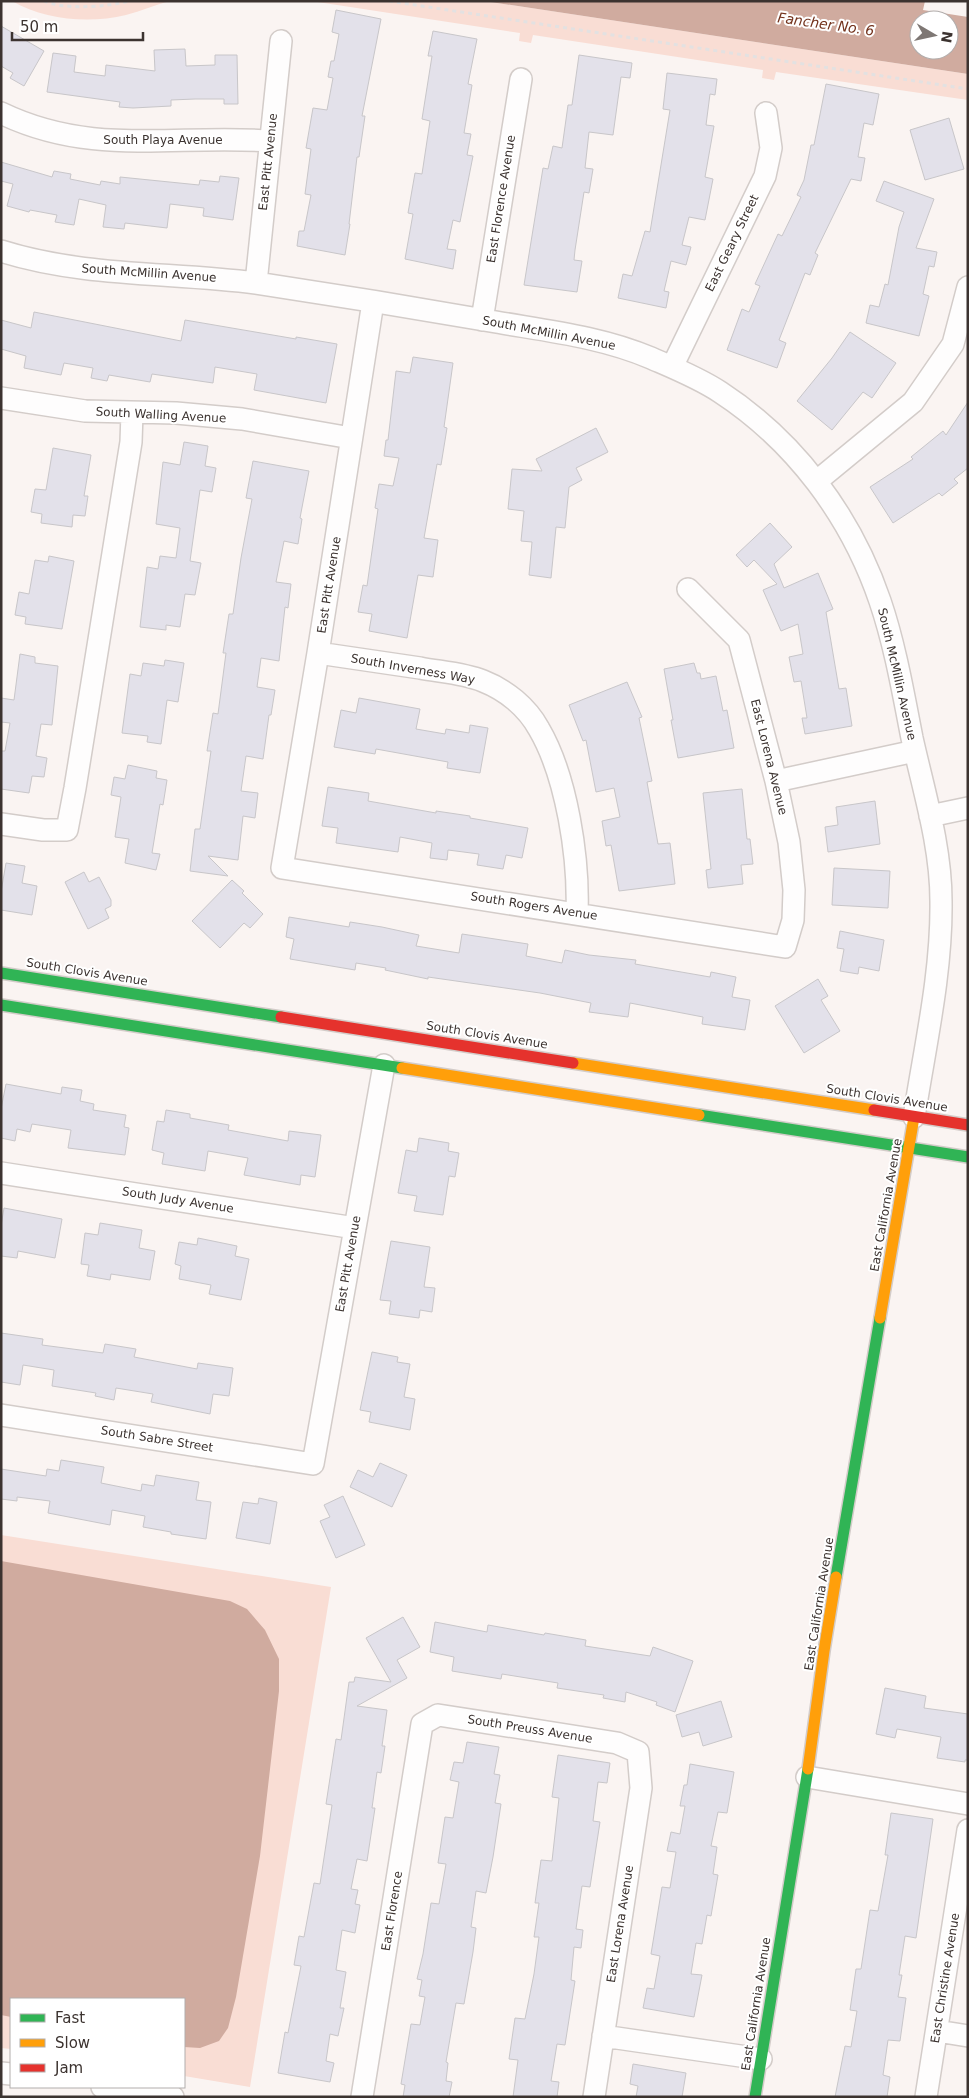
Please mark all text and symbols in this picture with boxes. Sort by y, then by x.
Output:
water label: Fancher No. 6 [776,9,876,39]
scale bar [12,10,144,42]
north arrow [909,10,959,60]
text: 50 m [20,18,58,36]
text: N [938,30,956,44]
street label: East Pitt Avenue [256,113,280,211]
street label: South Playa Avenue [103,133,223,147]
street label: East Florence Avenue [484,134,518,264]
street label: East Geary Street [702,192,762,294]
street label: South McMillin Avenue [81,261,217,285]
street label: South McMillin Avenue [481,313,617,353]
street label: South Walling Avenue [95,405,227,425]
street label: East Pitt Avenue [314,536,344,634]
street label: South McMillin Avenue [875,606,919,742]
street label: South Inverness Way [350,651,476,687]
street label: East Lorena Avenue [748,698,790,816]
street label: South Rogers Avenue [469,889,599,923]
street label: South Clovis Avenue [25,955,149,989]
street label: South Clovis Avenue [425,1018,549,1052]
street label: South Clovis Avenue [825,1081,949,1115]
street label: East California Avenue [867,1137,905,1273]
street label: South Judy Avenue [121,1184,235,1216]
street label: East Pitt Avenue [333,1215,363,1313]
street label: South Sabre Street [100,1423,214,1455]
street label: East California Avenue [802,1536,836,1672]
street label: South Preuss Avenue [467,1712,593,1746]
street label: East Lorena Avenue [604,1864,636,1984]
street label: East Florence [379,1870,405,1952]
street label: East Christine Avenue [928,1912,962,2044]
street label: East California Avenue [739,1936,773,2072]
legend [10,1998,185,2088]
text: Fast [55,2009,85,2027]
text: Slow [55,2034,90,2052]
text: Jam [54,2059,83,2077]

